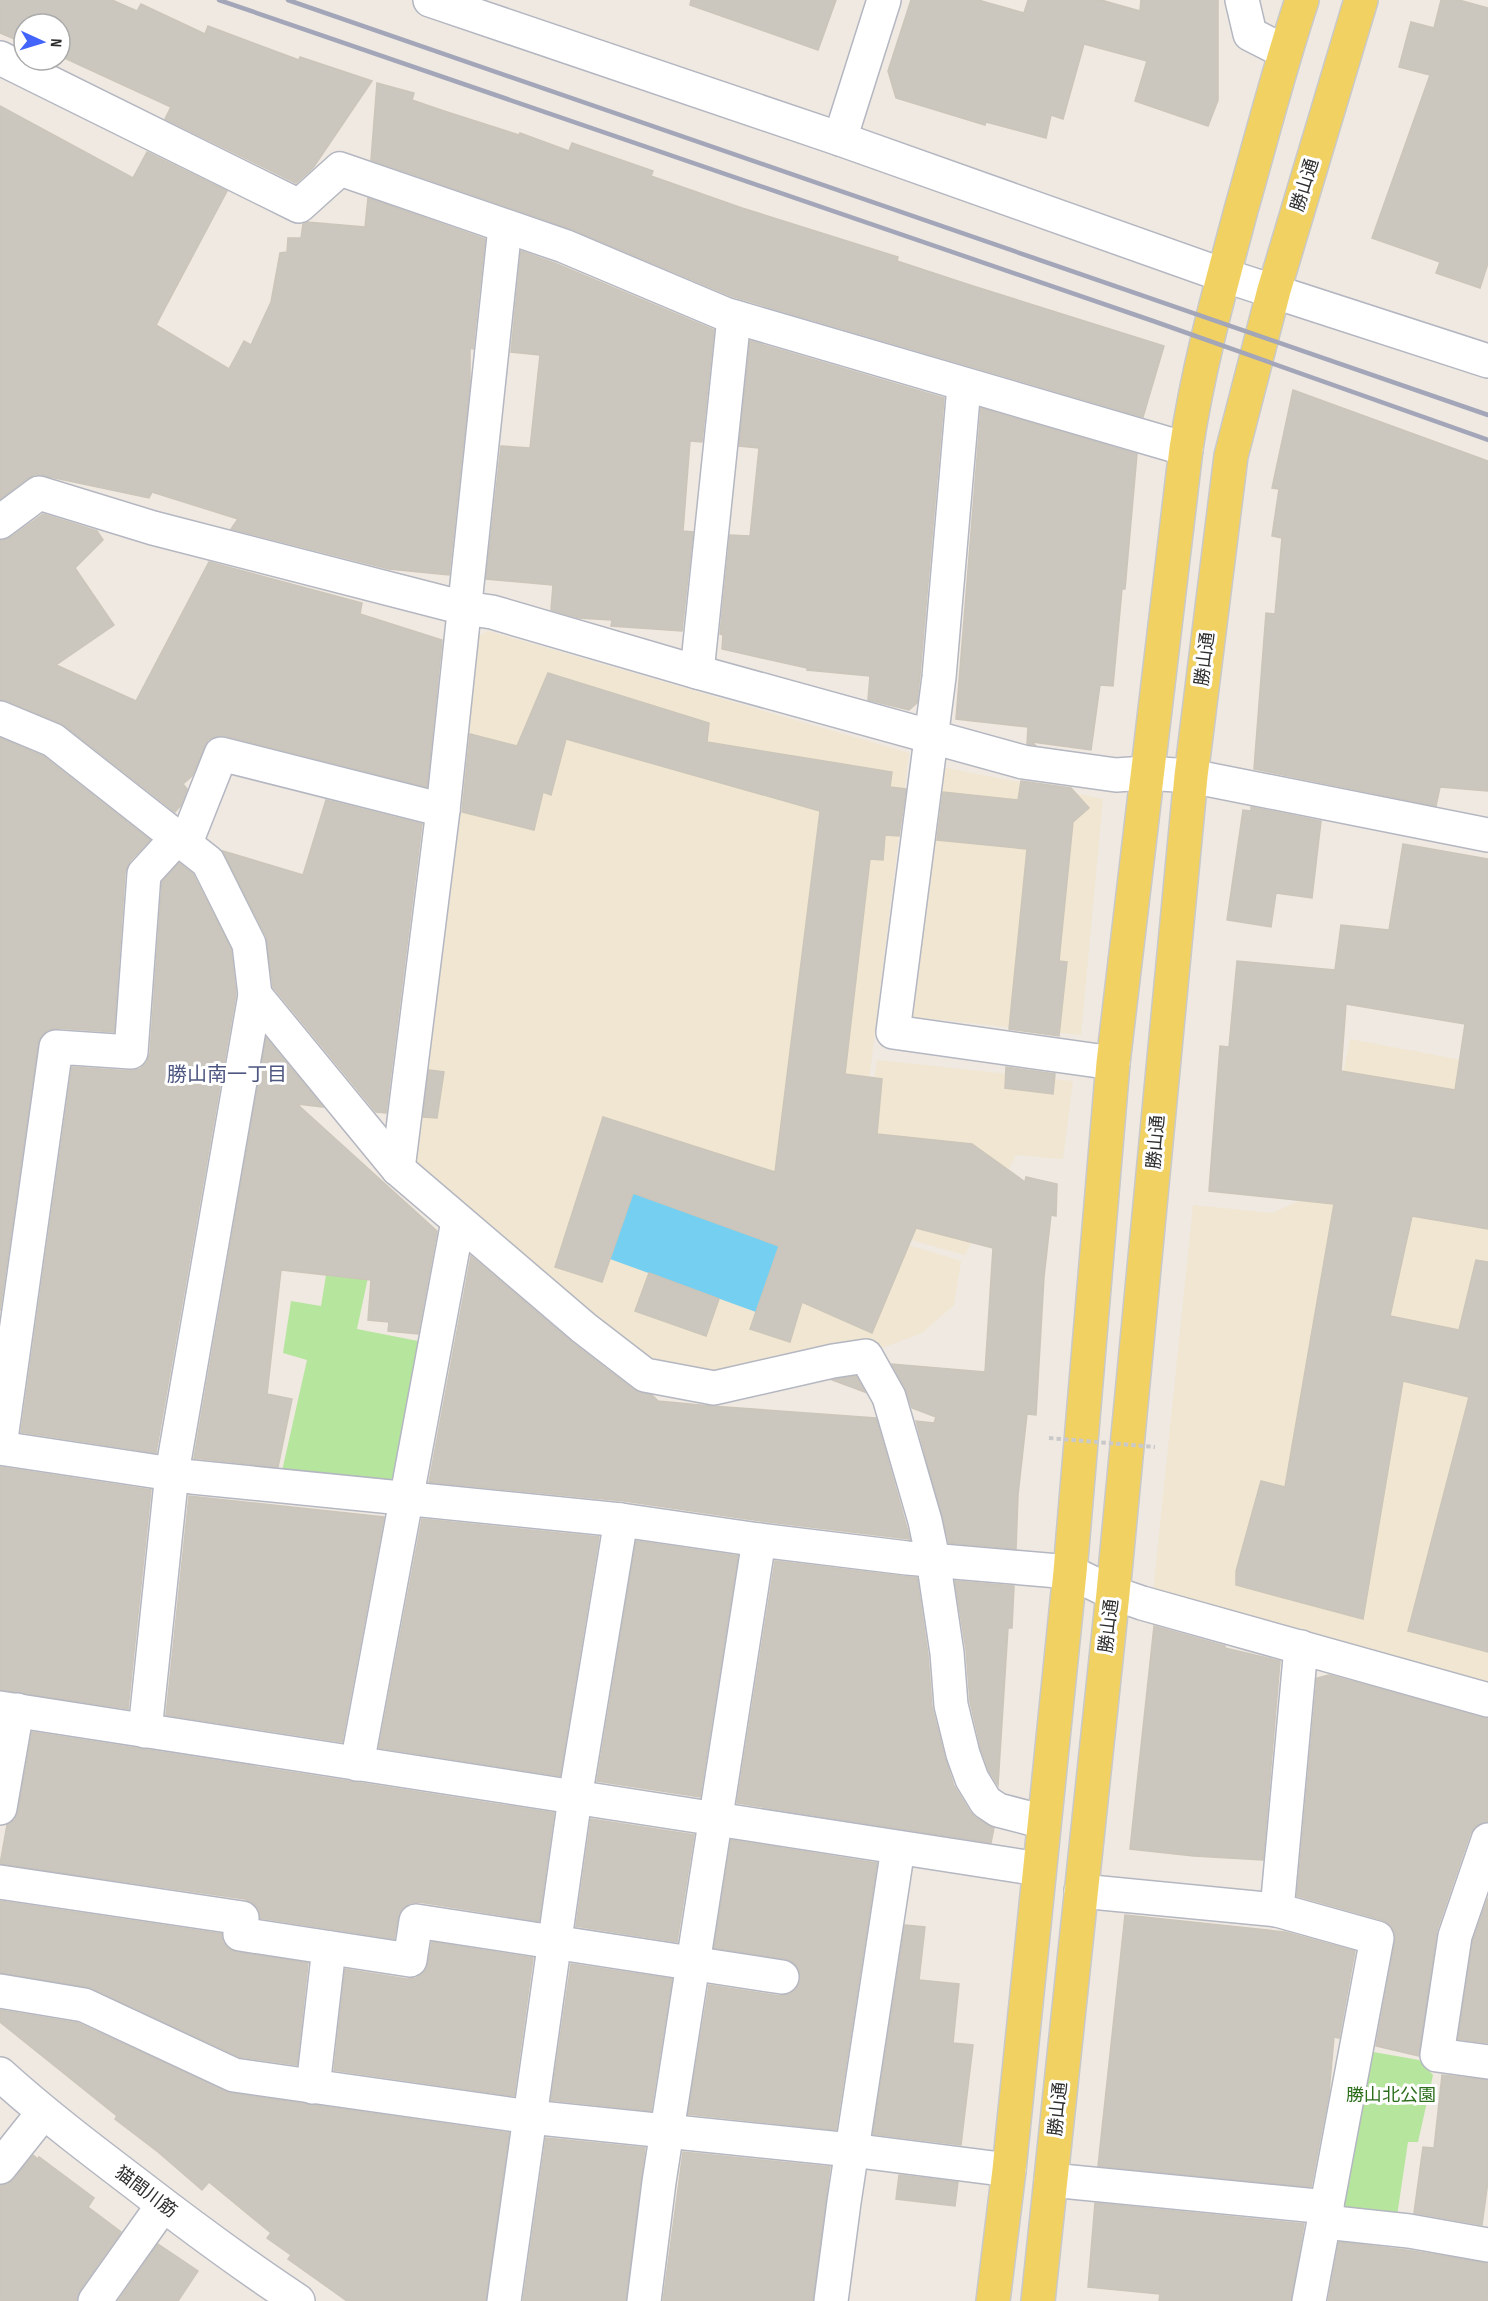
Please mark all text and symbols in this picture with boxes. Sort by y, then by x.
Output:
north arrow [12,12,72,72]
text: N [46,38,65,48]
street label: 勝山通 [1287,156,1323,214]
street label: 勝山通 [1191,631,1219,687]
district label: 勝山南一丁目 [167,1063,287,1087]
street label: 勝山通 [1143,1114,1169,1170]
street label: 勝山通 [1095,1598,1123,1654]
street label: 勝山通 [1045,2081,1071,2137]
park label: 勝山北公園 [1346,2085,1436,2106]
street label: 猫間川筋 [111,2162,181,2222]

